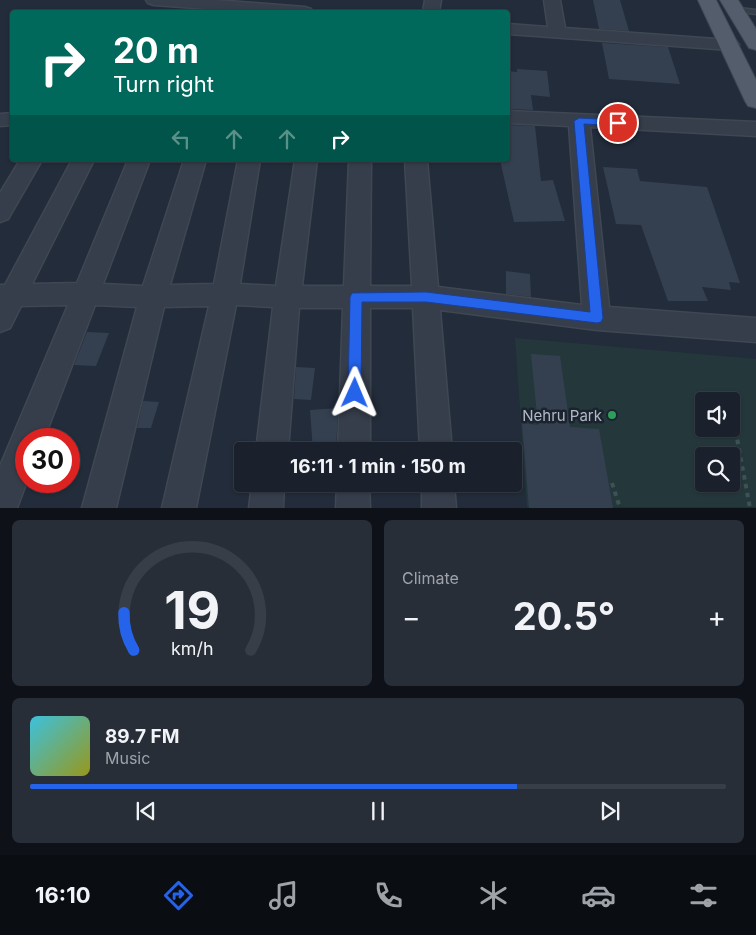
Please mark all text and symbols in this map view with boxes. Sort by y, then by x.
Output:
text: 20 m [113,29,199,71]
icon: right [30,30,95,95]
text: Turn right [113,71,214,97]
pin [597,102,639,144]
icon: arrive [604,109,632,137]
icon: left [167,125,195,153]
icon: ahead [220,125,248,153]
icon: ahead [273,125,301,153]
icon: right [326,125,354,153]
position arrow [328,366,380,418]
map controls [695,392,740,492]
button: sound [695,392,740,437]
place label: Nehru Park [522,406,603,425]
marker: Nehru Park [606,409,618,421]
speed limit sign: 30 [15,428,80,493]
button: search [695,447,740,492]
text: 16:11 · 1 min · 150 m [290,455,466,478]
text: Climate [402,568,459,588]
text: 19 [164,579,220,642]
text: 20.5° [513,593,615,639]
text: − [402,600,421,634]
text: + [707,600,726,634]
text: km/h [171,638,213,659]
text: 89.7 FM [105,725,179,748]
text: Music [105,748,150,768]
icon: previous [132,797,160,825]
icon: pause [364,797,392,825]
icon: next [596,797,624,825]
icon: directions [161,878,196,913]
icon: music [266,878,301,913]
icon: phone [371,878,406,913]
icon: climate [476,878,511,913]
icon: car [581,878,616,913]
icon: filters [686,878,721,913]
text: 16:10 [35,882,90,908]

